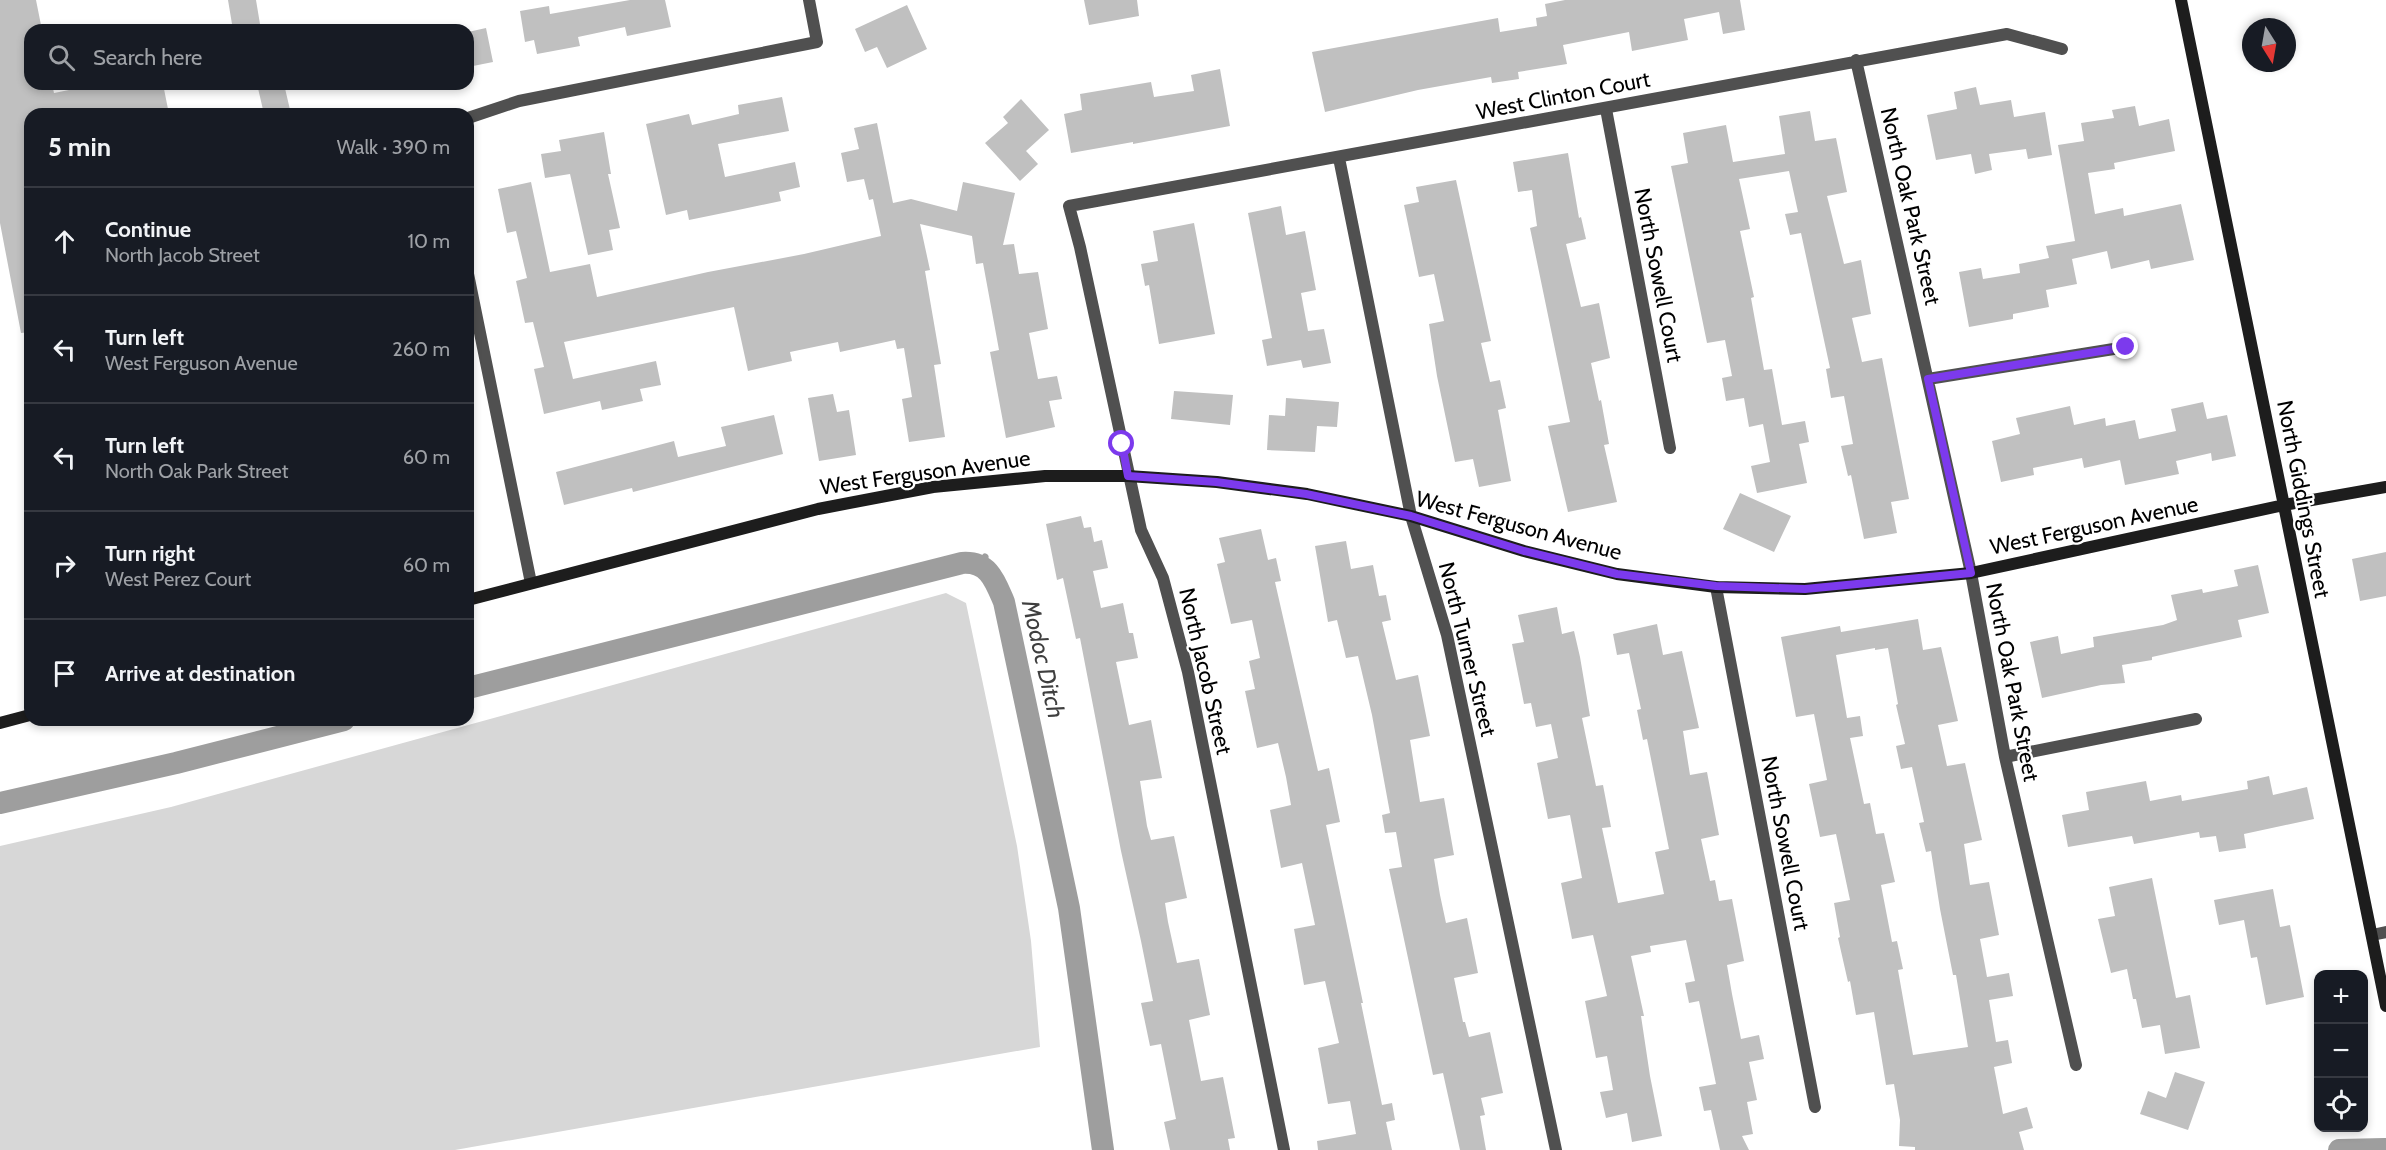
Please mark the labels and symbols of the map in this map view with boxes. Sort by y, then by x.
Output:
north arrow [2242,18,2296,72]
street label: West Clinton Court [1474,65,1653,126]
street label: North Oak Park Street [1875,105,1946,308]
street label: North Sowell Court [1628,186,1689,365]
route end [2112,333,2138,359]
street label: North Giddings Street [2271,398,2336,601]
route start [1108,430,1134,456]
street label: West Ferguson Avenue [818,444,1032,501]
street label: West Ferguson Avenue [1413,485,1625,566]
street label: West Ferguson Avenue [1988,490,2201,561]
street label: North Turner Street [1433,559,1502,740]
street label: North Oak Park Street [1980,580,2045,784]
street label: North Jacob Street [1173,585,1238,758]
water label: Modoc Ditch [1016,596,1071,721]
street label: North Sowell Court [1755,754,1816,933]

